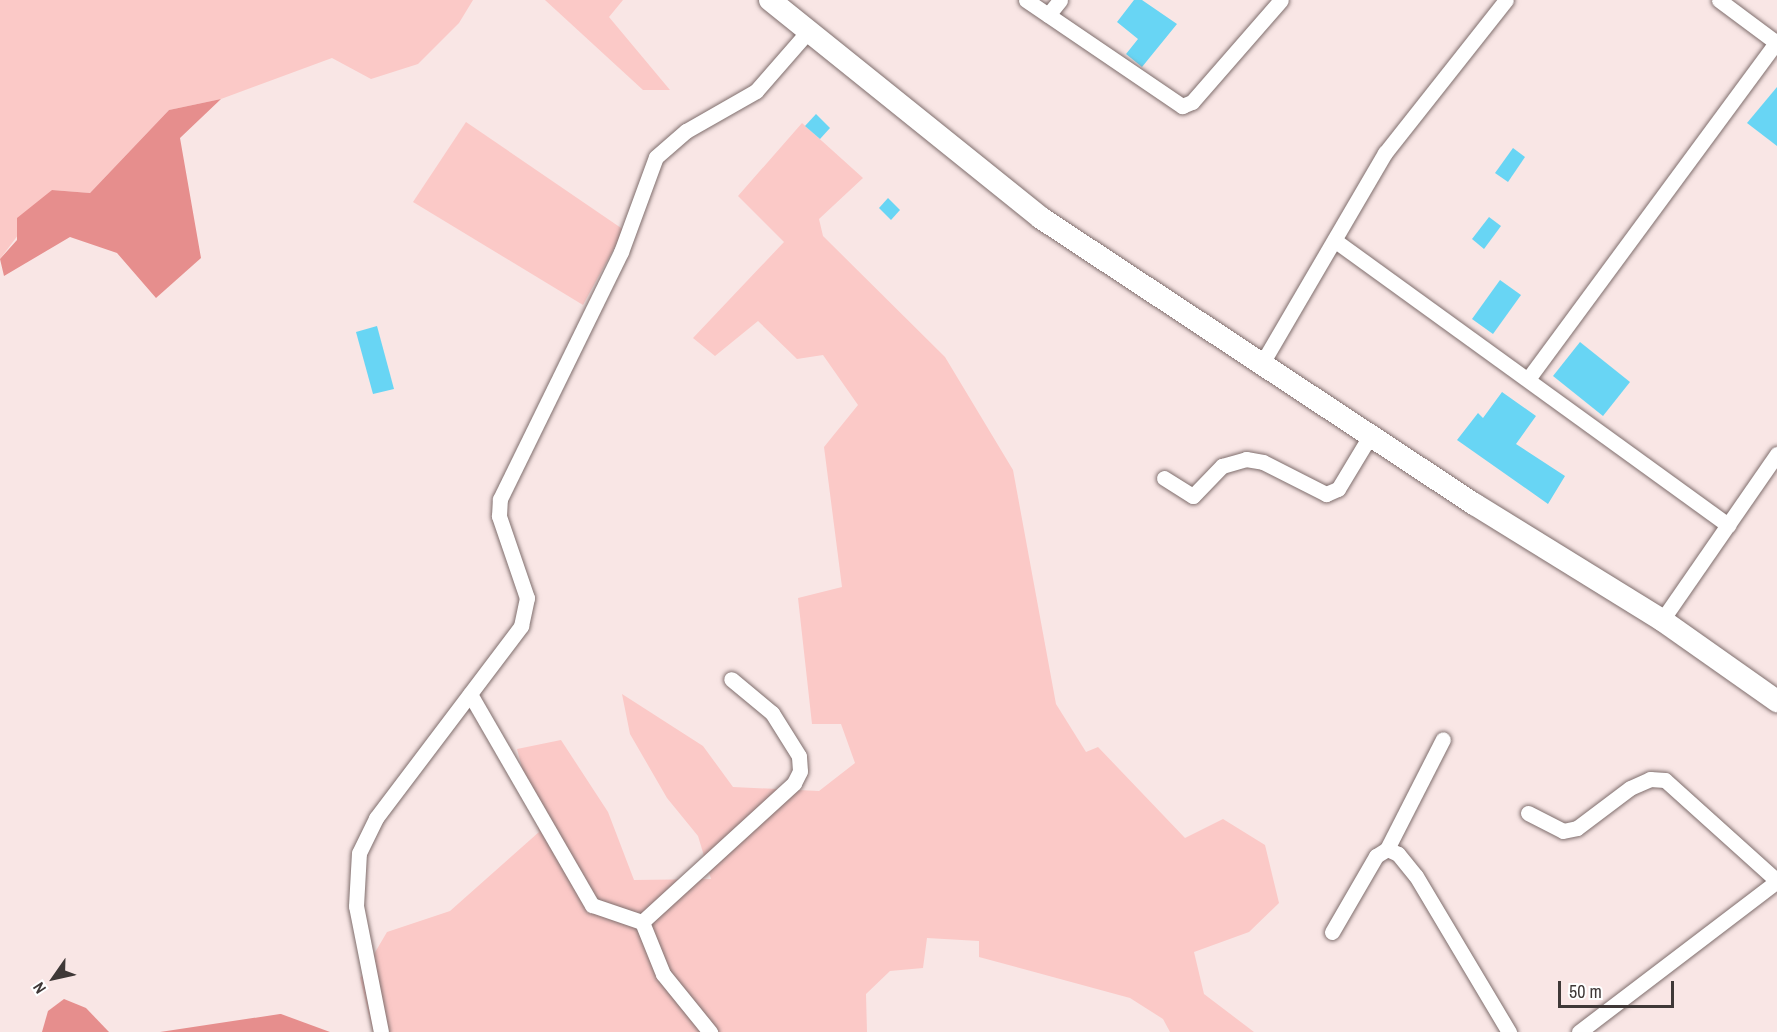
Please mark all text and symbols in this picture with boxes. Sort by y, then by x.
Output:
north arrow [24,948,84,1008]
scale bar [1561,969,1676,1007]
text: N [27,978,51,998]
text: 50 m [1569,979,1602,1004]

